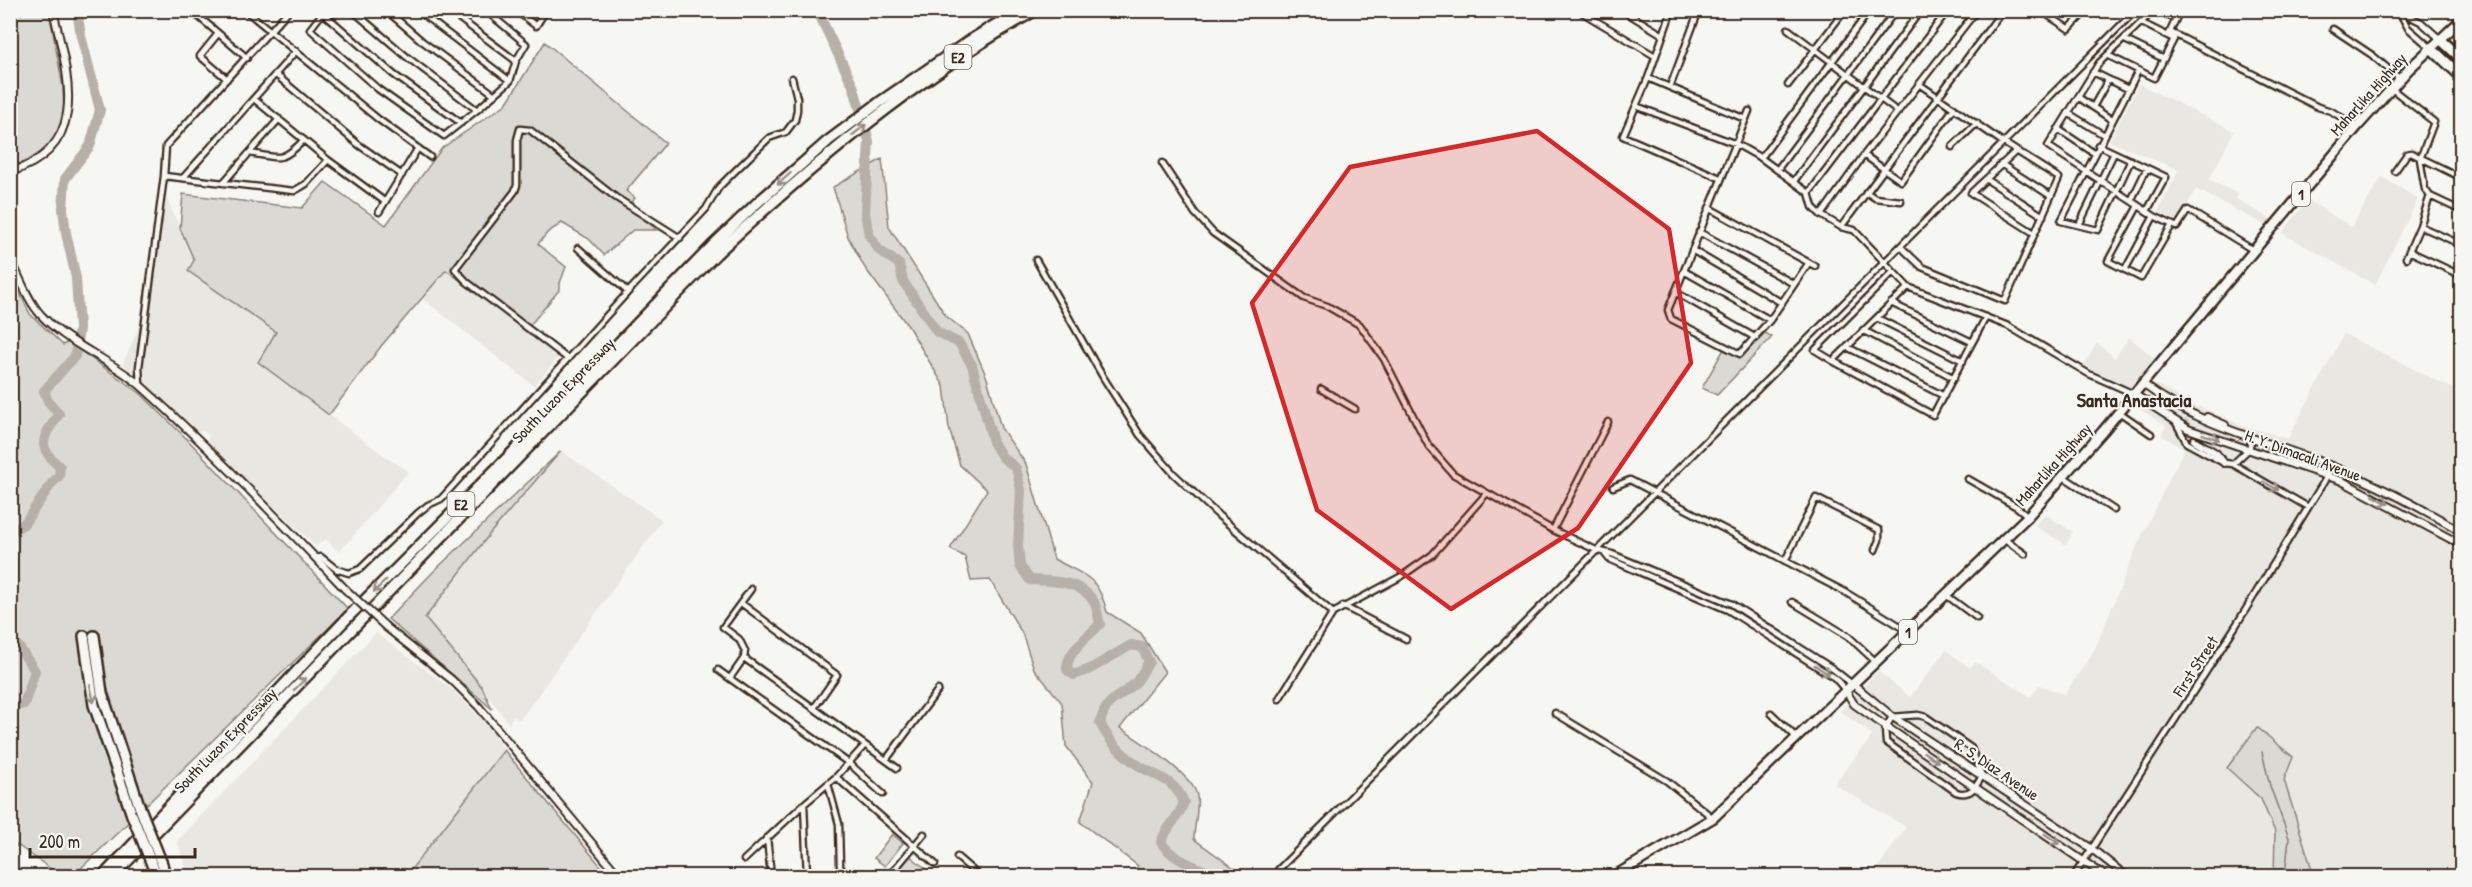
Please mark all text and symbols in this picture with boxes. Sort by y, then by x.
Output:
road number: E2 [944,45,972,69]
street label: Maharlika Highway [2325,48,2411,140]
one-way arrow [851,123,867,136]
one-way arrow [777,172,792,186]
road number: 1 [2292,182,2310,206]
street label: South Luzon Expressway [507,332,619,448]
district label: Santa Anastacia [2077,386,2191,413]
street label: Maharlika Highway [2010,418,2096,510]
street label: H. Y. Dimacali Avenue [2242,424,2365,486]
one-way arrow [2201,432,2220,443]
one-way arrow [2262,480,2279,492]
road number: E2 [448,492,474,516]
one-way arrow [2371,495,2389,506]
one-way arrow [373,578,388,593]
road number: 1 [1899,620,1917,644]
street label: First Street [2167,631,2223,701]
one-way arrow [1814,664,1830,676]
one-way arrow [293,676,307,691]
street label: South Luzon Expressway [169,682,281,798]
one-way arrow [87,684,98,703]
street label: R. S. Diaz Avenue [1950,733,2044,806]
one-way arrow [1922,751,1939,763]
scale bar [30,821,195,859]
text: 200 m [39,829,80,854]
one-way arrow [2043,833,2059,845]

